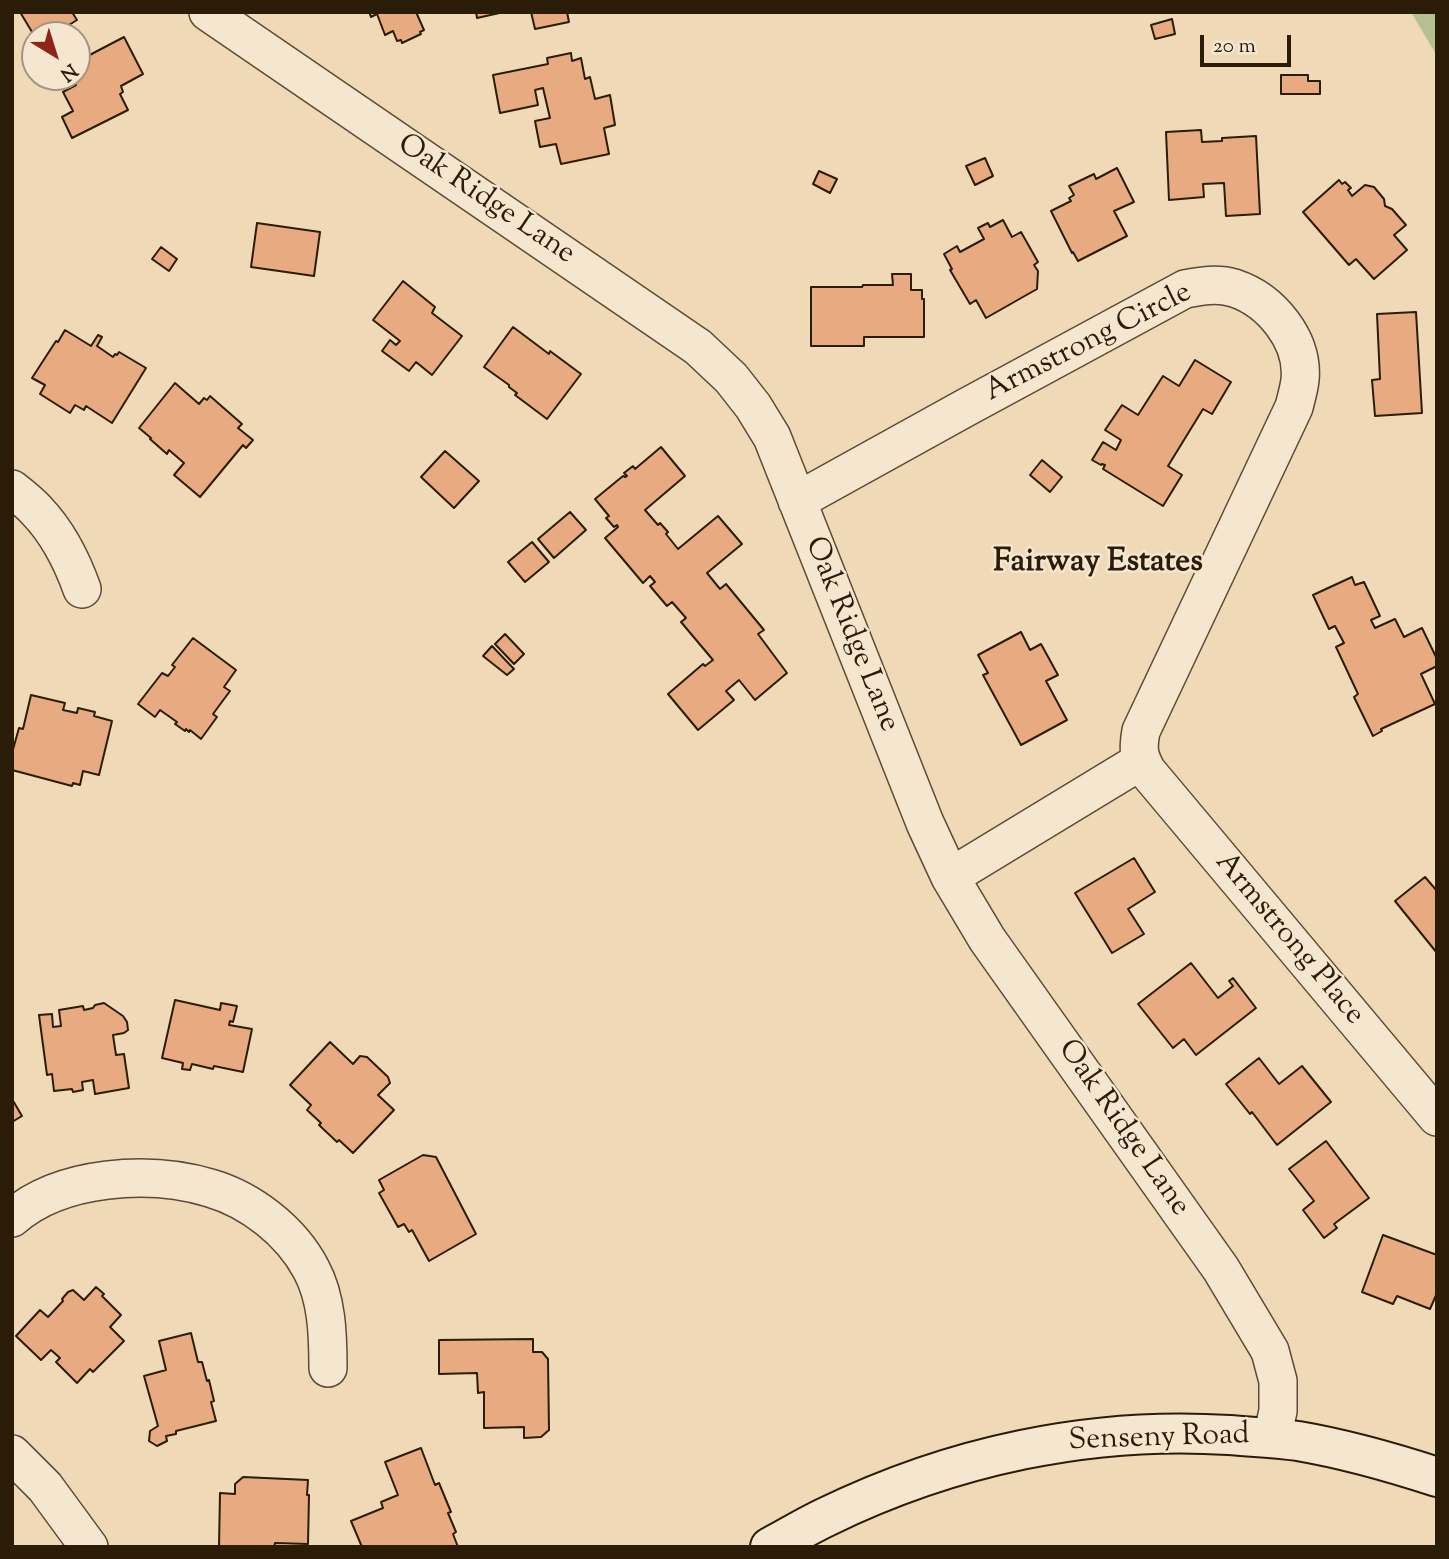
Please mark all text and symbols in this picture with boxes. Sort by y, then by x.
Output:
north arrow [21,21,91,91]
scale bar [1204,21,1295,65]
text: 20 m [1213,32,1256,62]
text: N [54,56,82,87]
street label: Oak Ridge Lane [389,128,581,274]
street label: Armstrong Circle [980,276,1198,412]
street label: Oak Ridge Lane [795,532,905,738]
district label: Fairway Estates [993,546,1203,584]
street label: Armstrong Place [1205,846,1371,1034]
street label: Oak Ridge Lane [1048,1034,1196,1224]
street label: Senseny Road [1068,1419,1250,1461]

